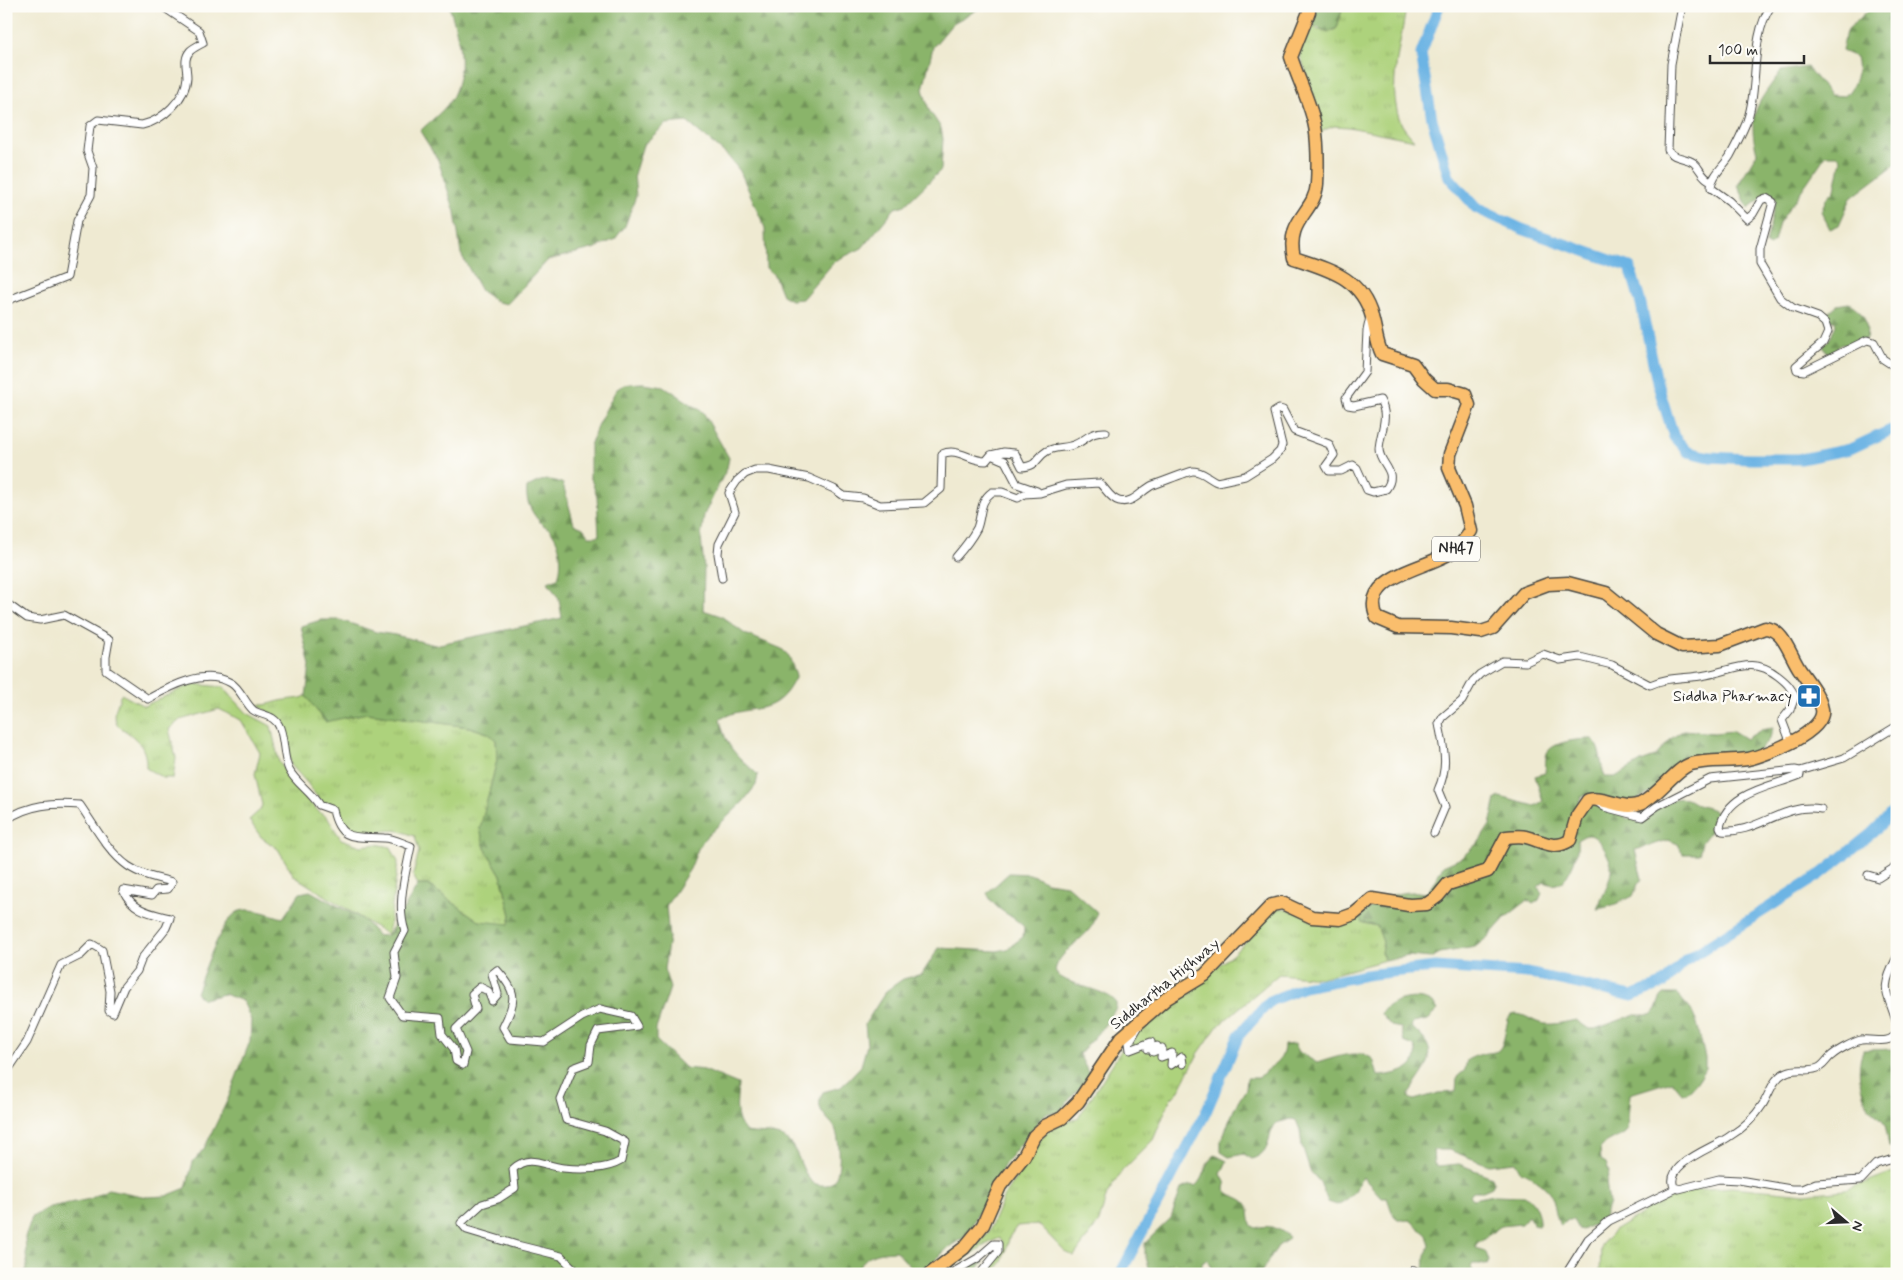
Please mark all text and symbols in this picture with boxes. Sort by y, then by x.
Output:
scale bar [1710,32,1804,64]
text: 100 m [1718,41,1758,61]
road number: NH47 [1432,536,1480,562]
pharmacy icon: Siddha Pharmacy [1796,683,1822,709]
place label: Siddha Pharmacy [1673,686,1792,707]
street label: Siddhartha Highway [1106,933,1225,1035]
north arrow [1820,1198,1870,1248]
text: N [1847,1219,1867,1233]

